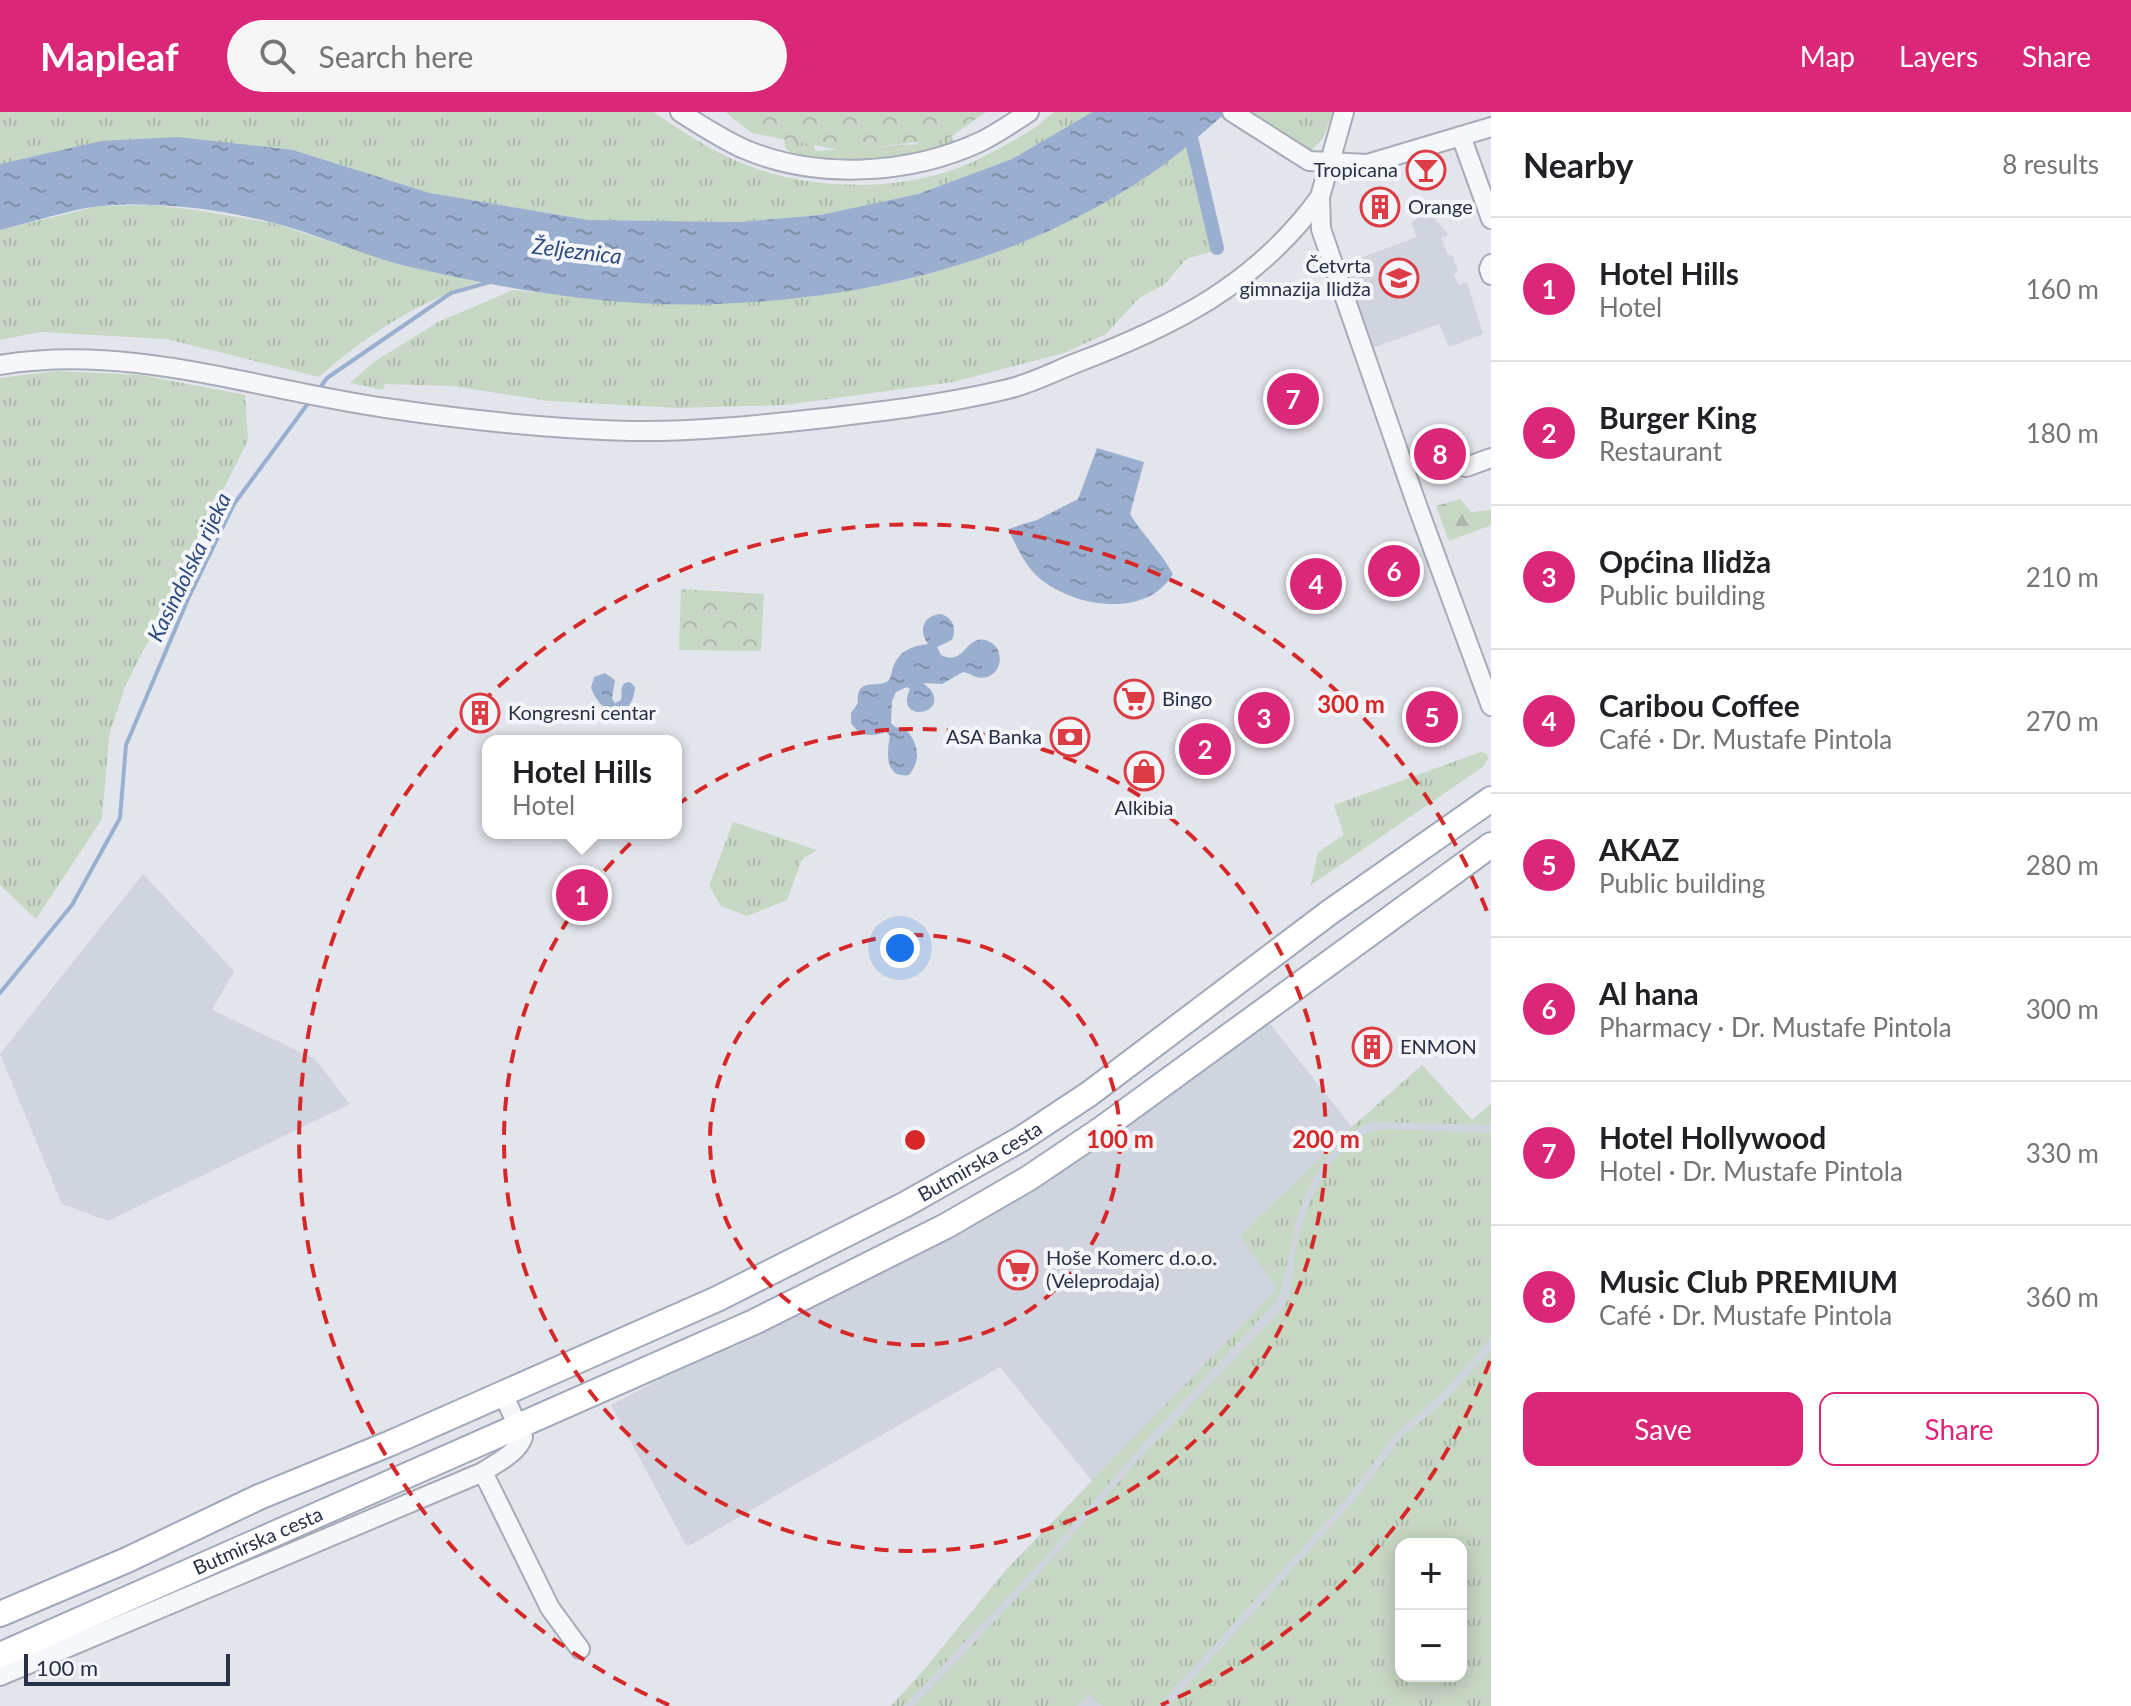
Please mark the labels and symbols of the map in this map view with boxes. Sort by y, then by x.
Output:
bar icon: Tropicana [1405,149,1447,191]
place label: Tropicana [1314,157,1398,181]
building icon: Orange [1359,186,1401,228]
place label: Orange [1408,194,1473,218]
water label: Željeznica [530,232,623,269]
place label: Četvrta gimnazija Ilidža [1239,253,1371,300]
school or university icon: Četvrta gimnazija Ilidža [1378,257,1420,299]
pin: 7 [1267,369,1319,429]
pin: 8 [1414,424,1466,484]
water label: Kasindolska rijeka [141,488,236,646]
pin: 6 [1368,541,1420,601]
pin: 4 [1290,554,1342,614]
supermarket icon: Bingo [1113,678,1155,720]
place label: Bingo [1162,686,1212,710]
pin: 5 [1406,687,1458,747]
pin: 3 [1238,688,1290,748]
text: 300 m [1317,689,1385,718]
building icon: Kongresni centar [459,692,501,734]
place label: Kongresni centar [508,700,657,724]
bank icon: ASA Banka [1049,716,1091,758]
pin: 2 [1179,719,1231,779]
place label: ASA Banka [946,724,1042,748]
shop icon: Alkibia [1123,750,1165,792]
place label: Alkibia [1114,795,1174,819]
pin: 1 [556,865,608,925]
your location [880,928,920,968]
building icon: ENMON [1351,1026,1393,1068]
place label: ENMON [1400,1034,1477,1058]
street label: Butmirska cesta [913,1116,1046,1206]
text: 100 m [1086,1124,1154,1153]
text: 200 m [1292,1124,1360,1153]
centre of rings [901,1126,929,1154]
place label: Hoše Komerc d.o.o. (Veleprodaja) [1046,1245,1217,1292]
supermarket icon: Hoše Komerc d.o.o. (Veleprodaja) [997,1249,1039,1291]
street label: Butmirska cesta [189,1501,326,1579]
scale bar [24,1650,230,1686]

